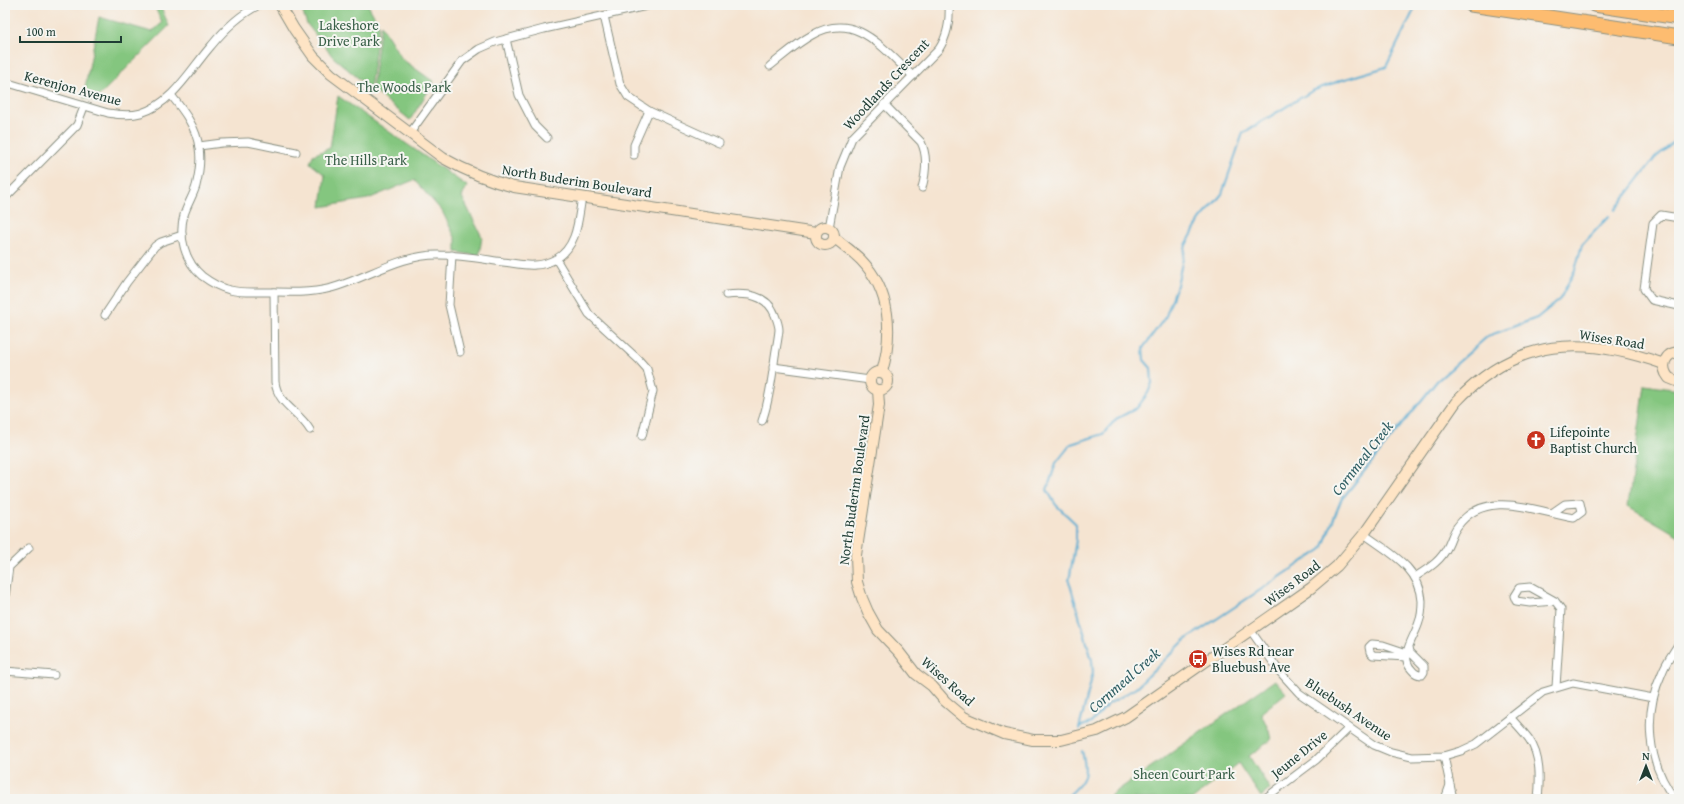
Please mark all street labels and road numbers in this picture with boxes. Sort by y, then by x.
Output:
street label: Woodlands Crescent [838,34,934,134]
street label: Kerenjon Avenue [22,65,124,111]
street label: North Buderim Boulevard [501,159,654,203]
street label: Wises Road [1578,324,1647,354]
street label: North Buderim Boulevard [834,413,875,566]
street label: Wises Road [1260,555,1325,611]
street label: Wises Road [917,652,980,711]
street label: Bluebush Avenue [1302,673,1397,746]
street label: Jeune Drive [1265,725,1332,784]

